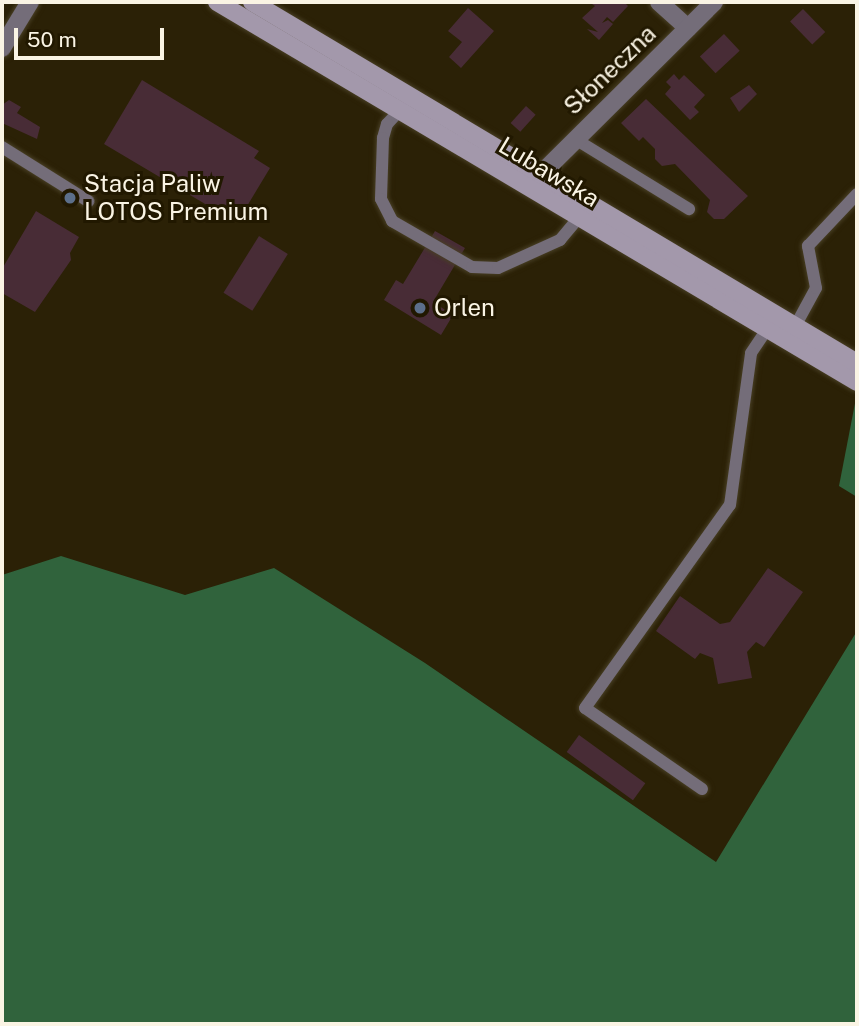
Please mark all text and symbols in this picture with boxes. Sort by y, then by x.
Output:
scale bar [18,14,168,58]
street label: Słoneczna [558,19,662,121]
text: 50 m [27,27,77,52]
street label: Lubawska [494,131,604,213]
place label: Stacja Paliw LOTOS Premium [84,170,268,226]
marker: Stacja Paliw LOTOS Premium [62,190,78,206]
place label: Orlen [434,294,495,322]
marker: Orlen [412,300,428,316]

